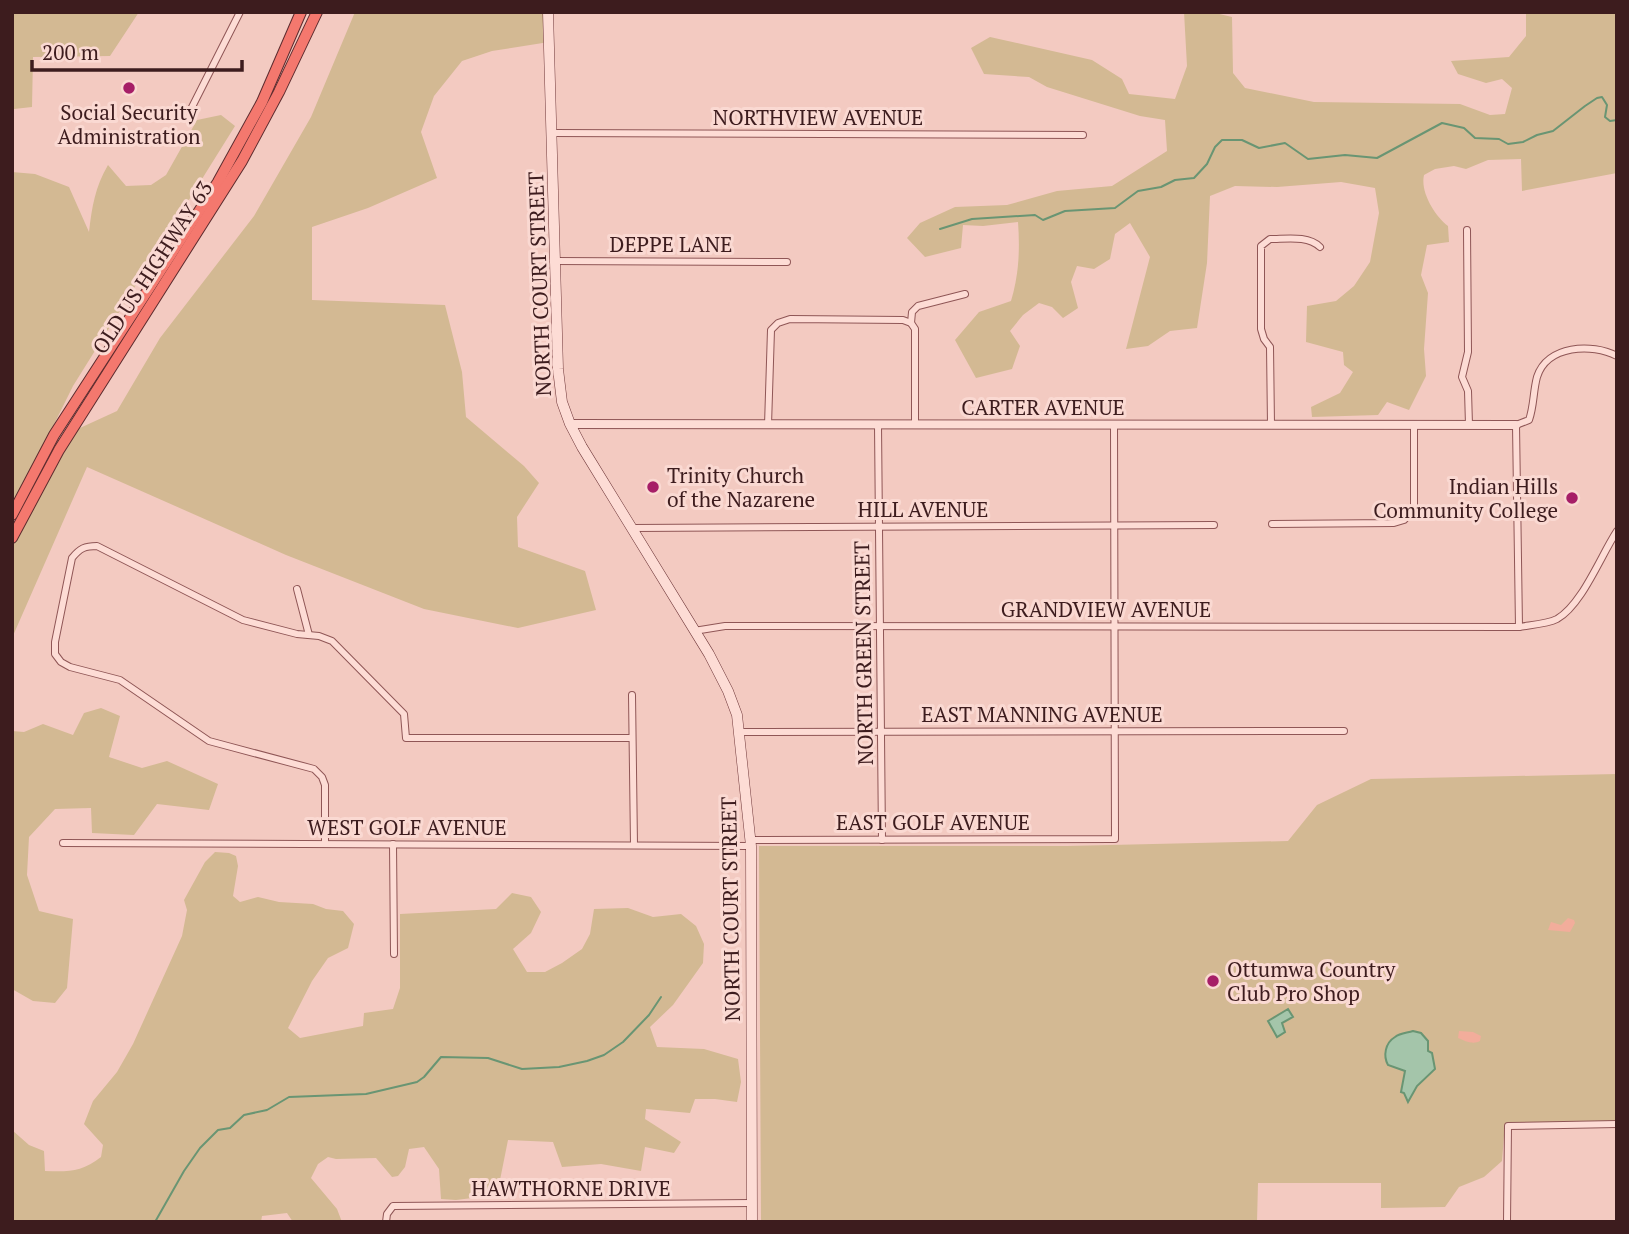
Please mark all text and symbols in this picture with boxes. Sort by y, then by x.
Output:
scale bar [32,28,242,72]
text: 200 m [42,38,99,66]
marker: Social Security Administration [121,80,137,96]
place label: Social Security Administration [58,98,201,150]
street label: NORTHVIEW AVENUE [713,103,923,131]
street label: NORTH COURT STREET [521,171,557,397]
street label: OLD US HIGHWAY 63 [86,175,218,359]
street label: DEPPE LANE [610,230,732,258]
street label: CARTER AVENUE [961,393,1125,421]
place label: Trinity Church of the Nazarene [667,461,815,513]
place label: Indian Hills Community College [1373,472,1558,524]
marker: Trinity Church of the Nazarene [645,479,661,495]
marker: Indian Hills Community College [1564,490,1580,506]
street label: HILL AVENUE [858,495,988,523]
street label: NORTH GREEN STREET [847,541,879,765]
street label: GRANDVIEW AVENUE [1001,595,1211,623]
street label: EAST MANNING AVENUE [921,700,1163,728]
street label: NORTH COURT STREET [714,796,746,1022]
street label: EAST GOLF AVENUE [836,808,1030,836]
street label: WEST GOLF AVENUE [307,813,507,841]
place label: Ottumwa Country Club Pro Shop [1227,955,1396,1007]
marker: Ottumwa Country Club Pro Shop [1205,973,1221,989]
street label: HAWTHORNE DRIVE [471,1174,671,1202]

